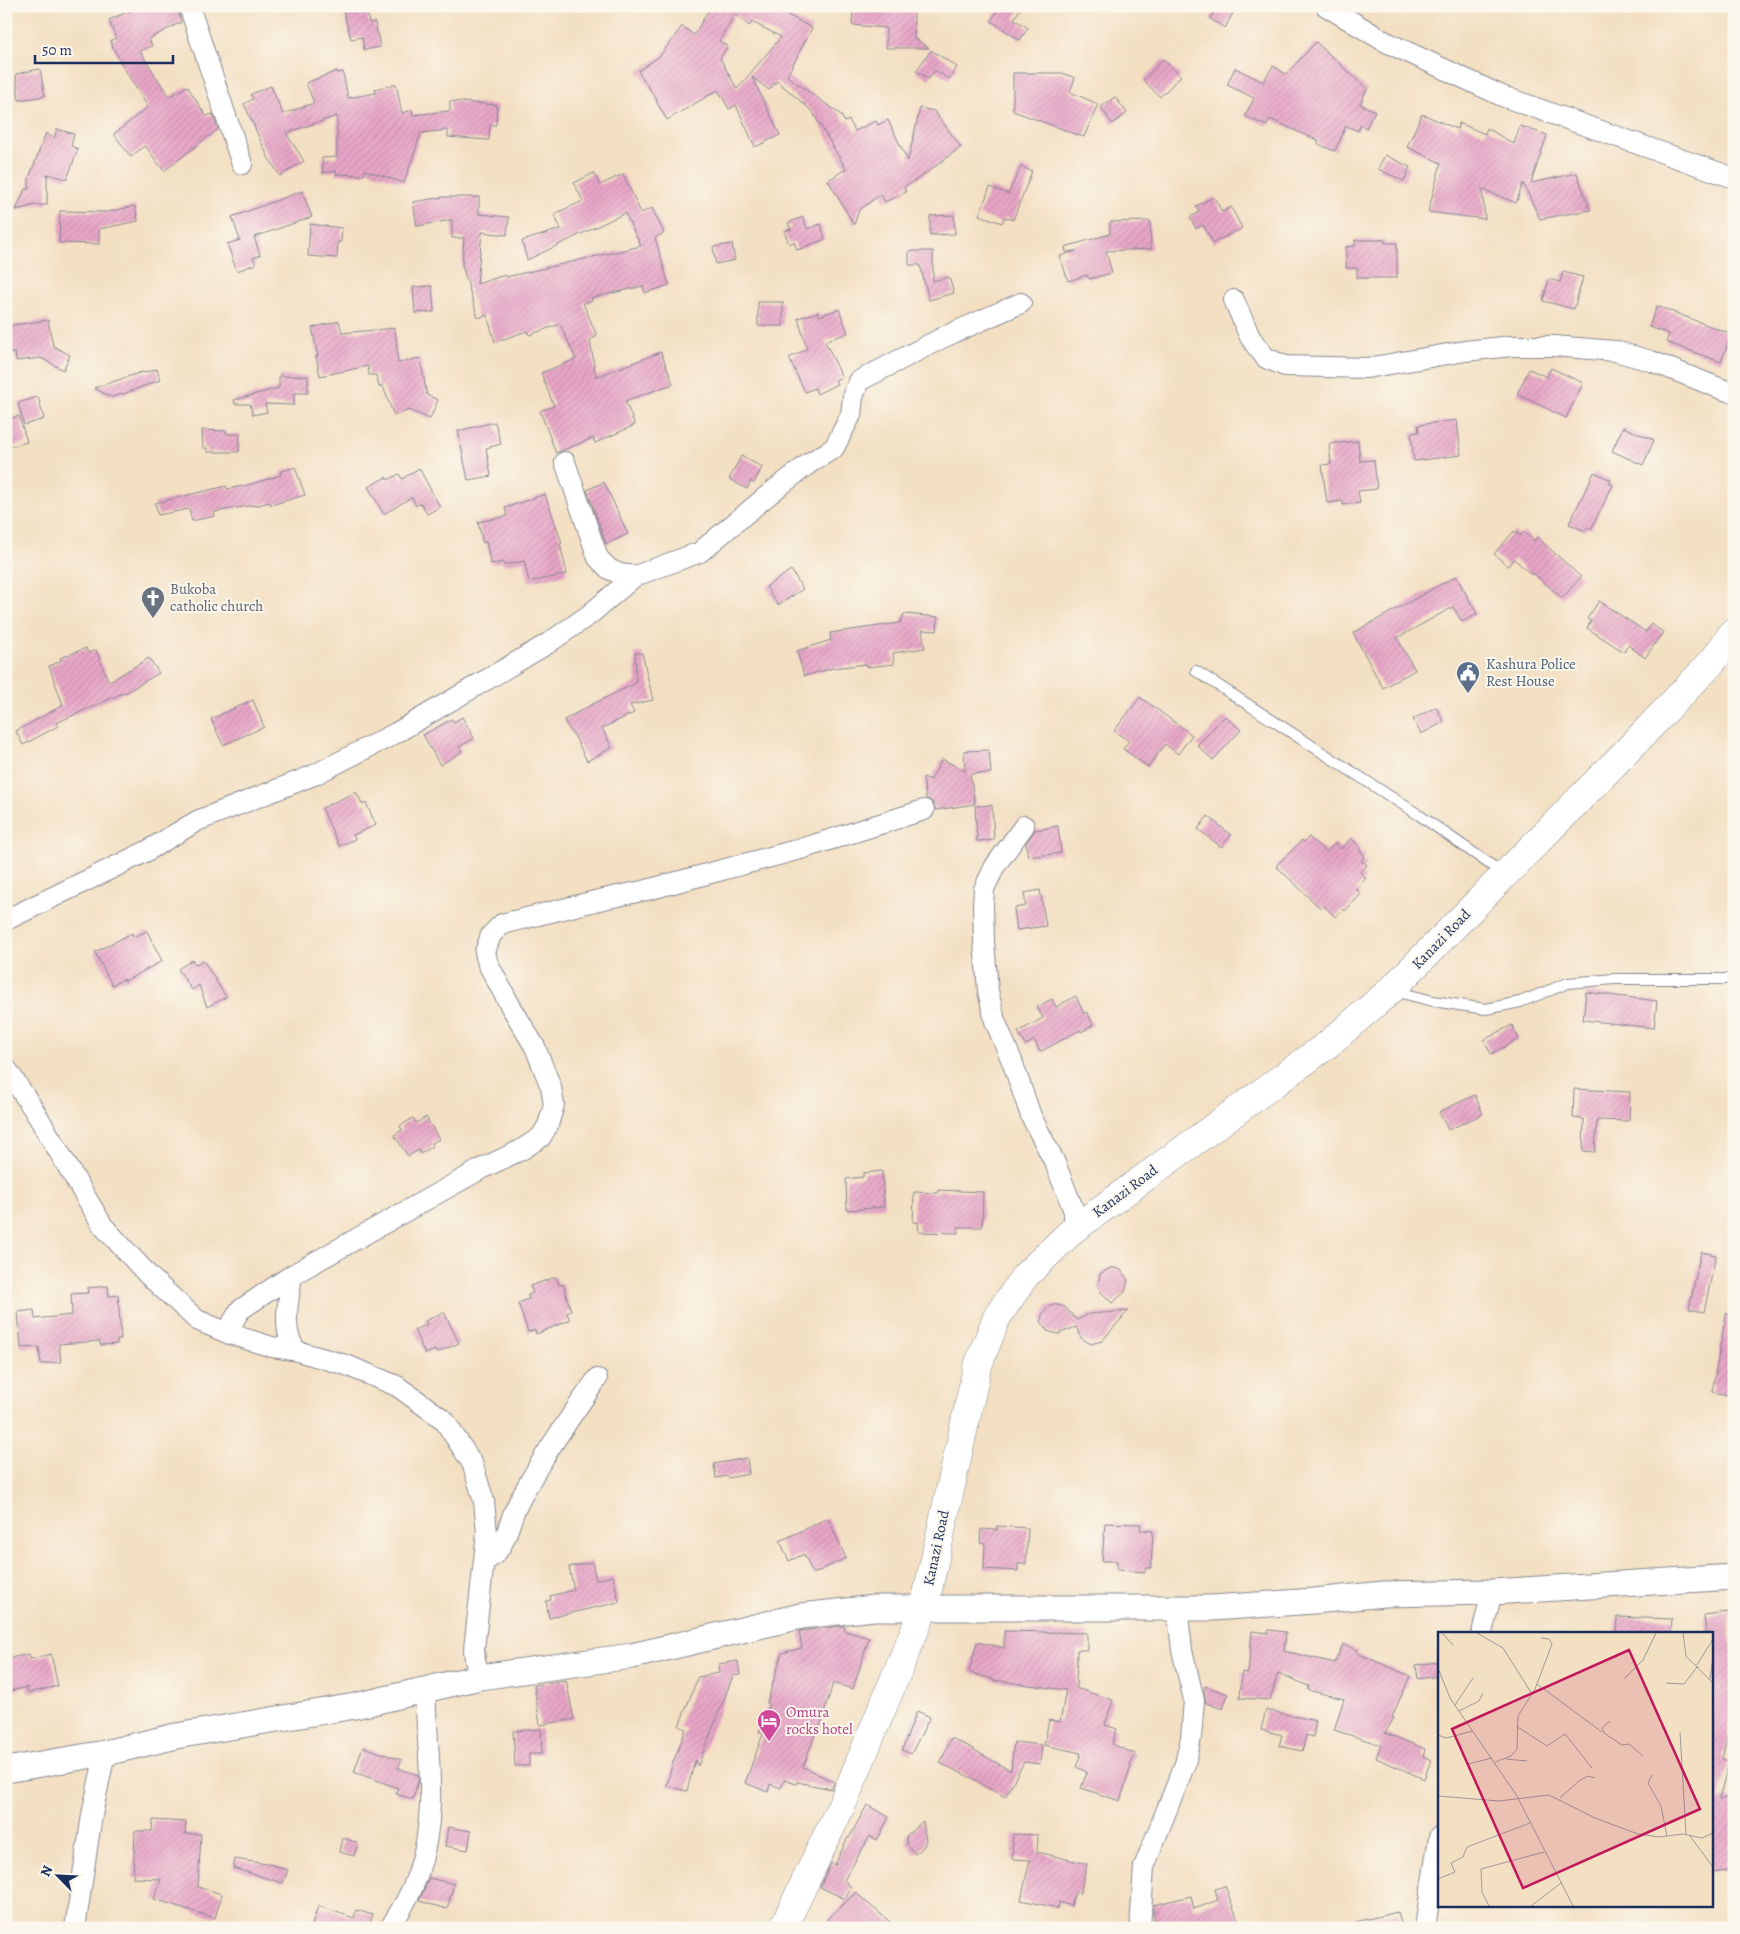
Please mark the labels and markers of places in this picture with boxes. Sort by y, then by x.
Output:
place label: Bukoba catholic church [170,579,263,616]
church icon: Bukoba catholic church [140,585,166,619]
place label: Kashura Police Rest House [1486,654,1576,691]
public building icon: Kashura Police Rest House [1455,660,1481,694]
place label: Omura rocks hotel [786,1702,853,1739]
hotel icon: Omura rocks hotel [756,1708,782,1742]

